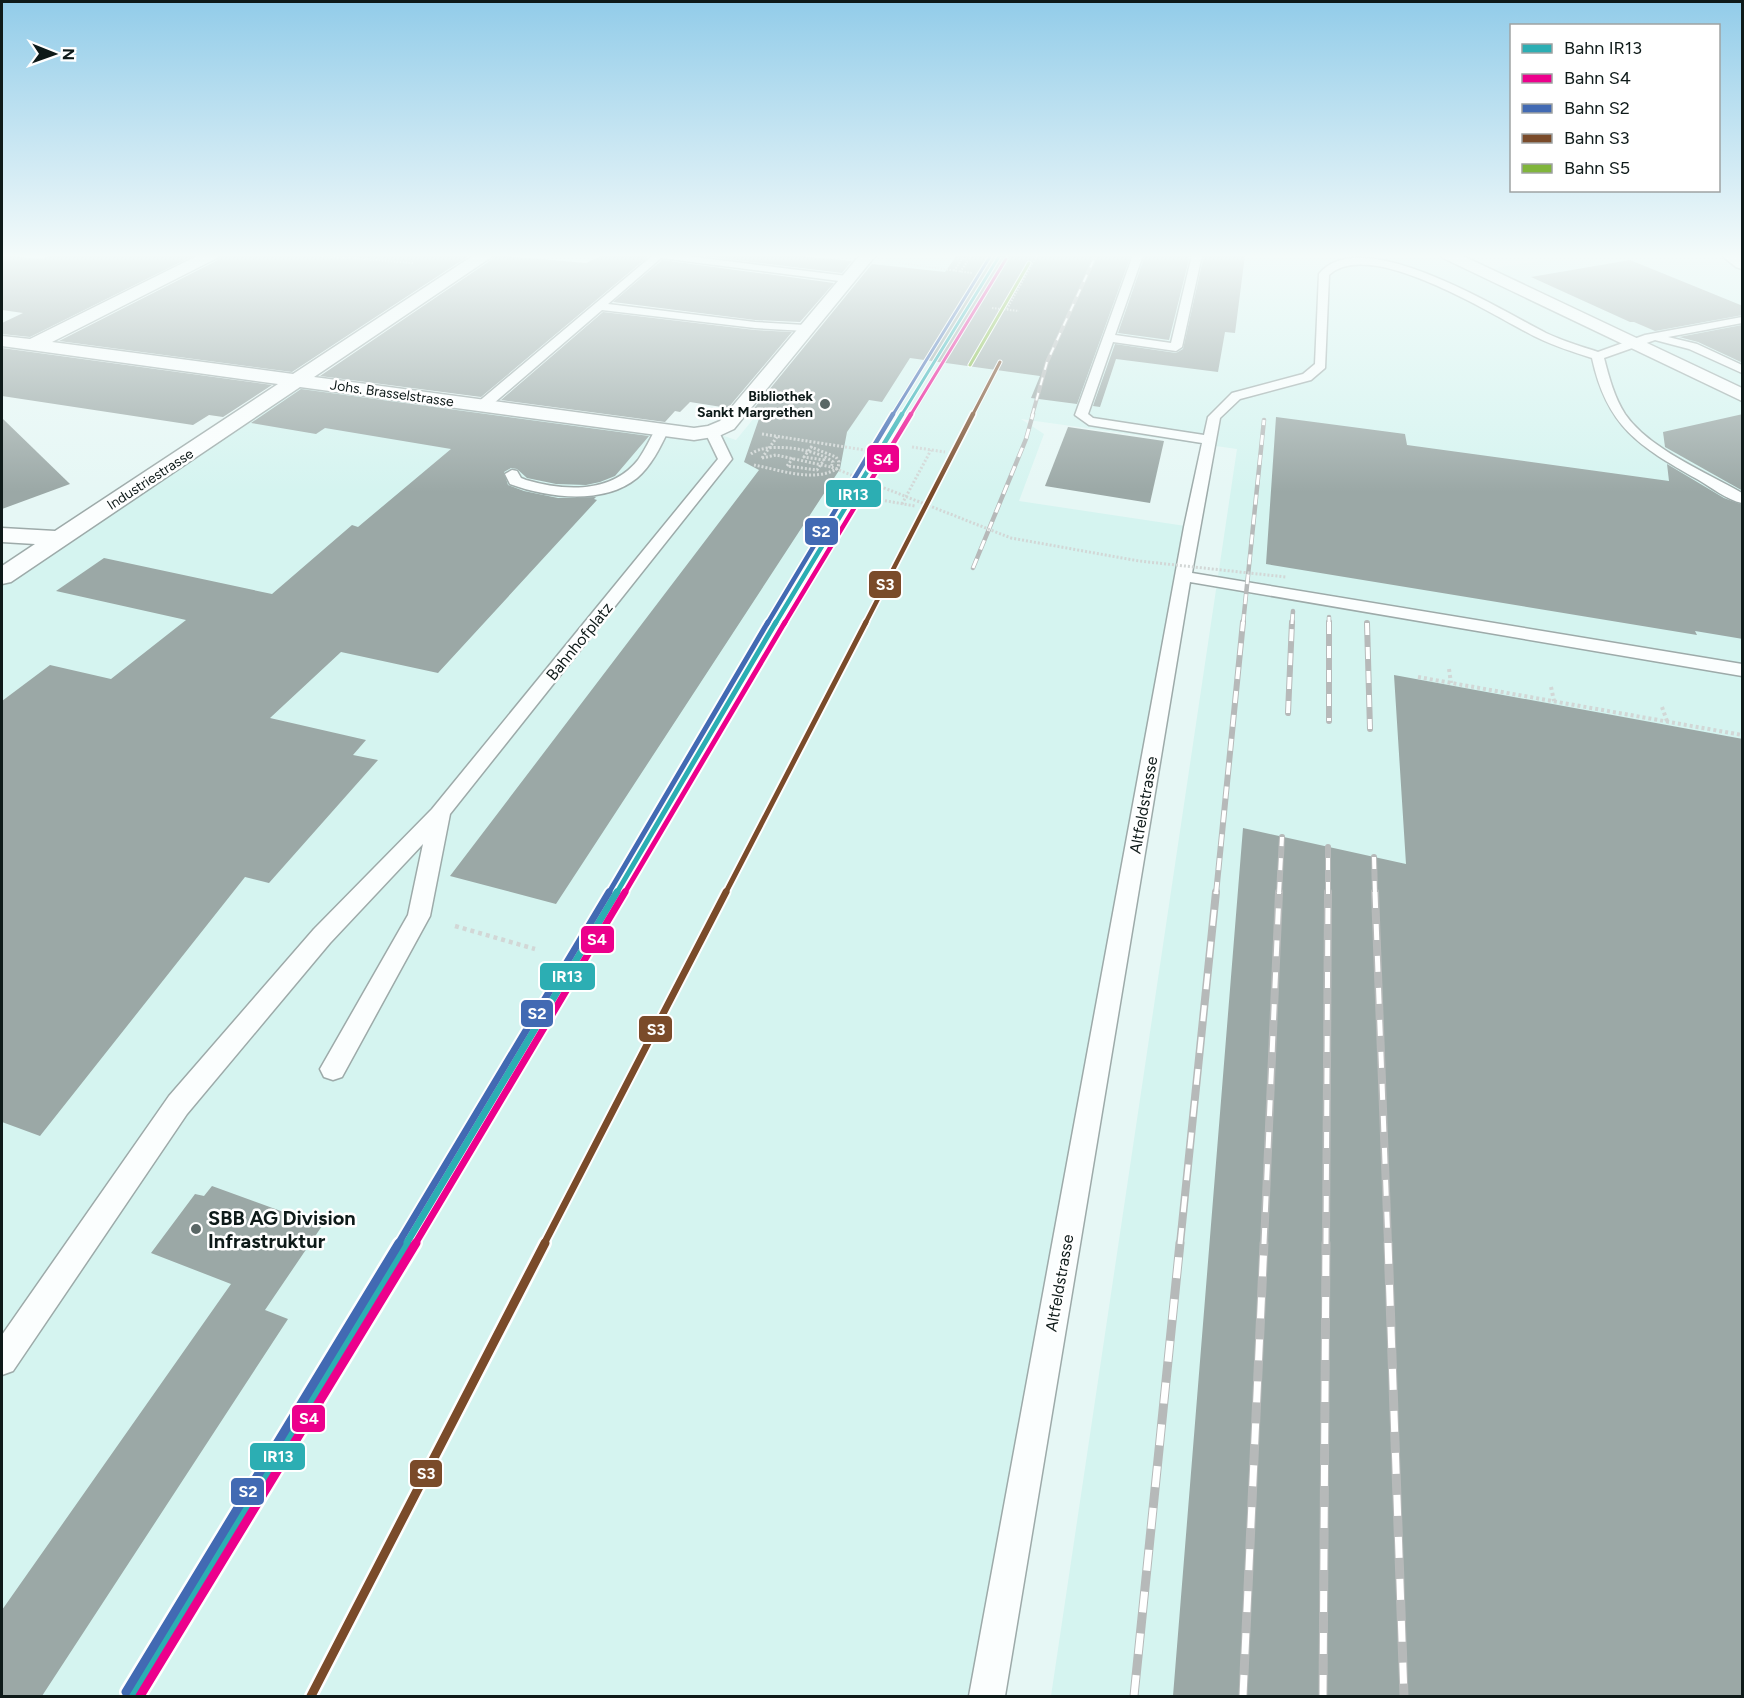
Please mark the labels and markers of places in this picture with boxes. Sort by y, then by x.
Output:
place label: Bibliothek Sankt Margrethen [697,388,813,421]
marker: Bibliothek Sankt Margrethen [818,397,832,411]
place label: SBB AG Division Infrastruktur [208,1206,356,1253]
marker: SBB AG Division Infrastruktur [189,1222,203,1236]

